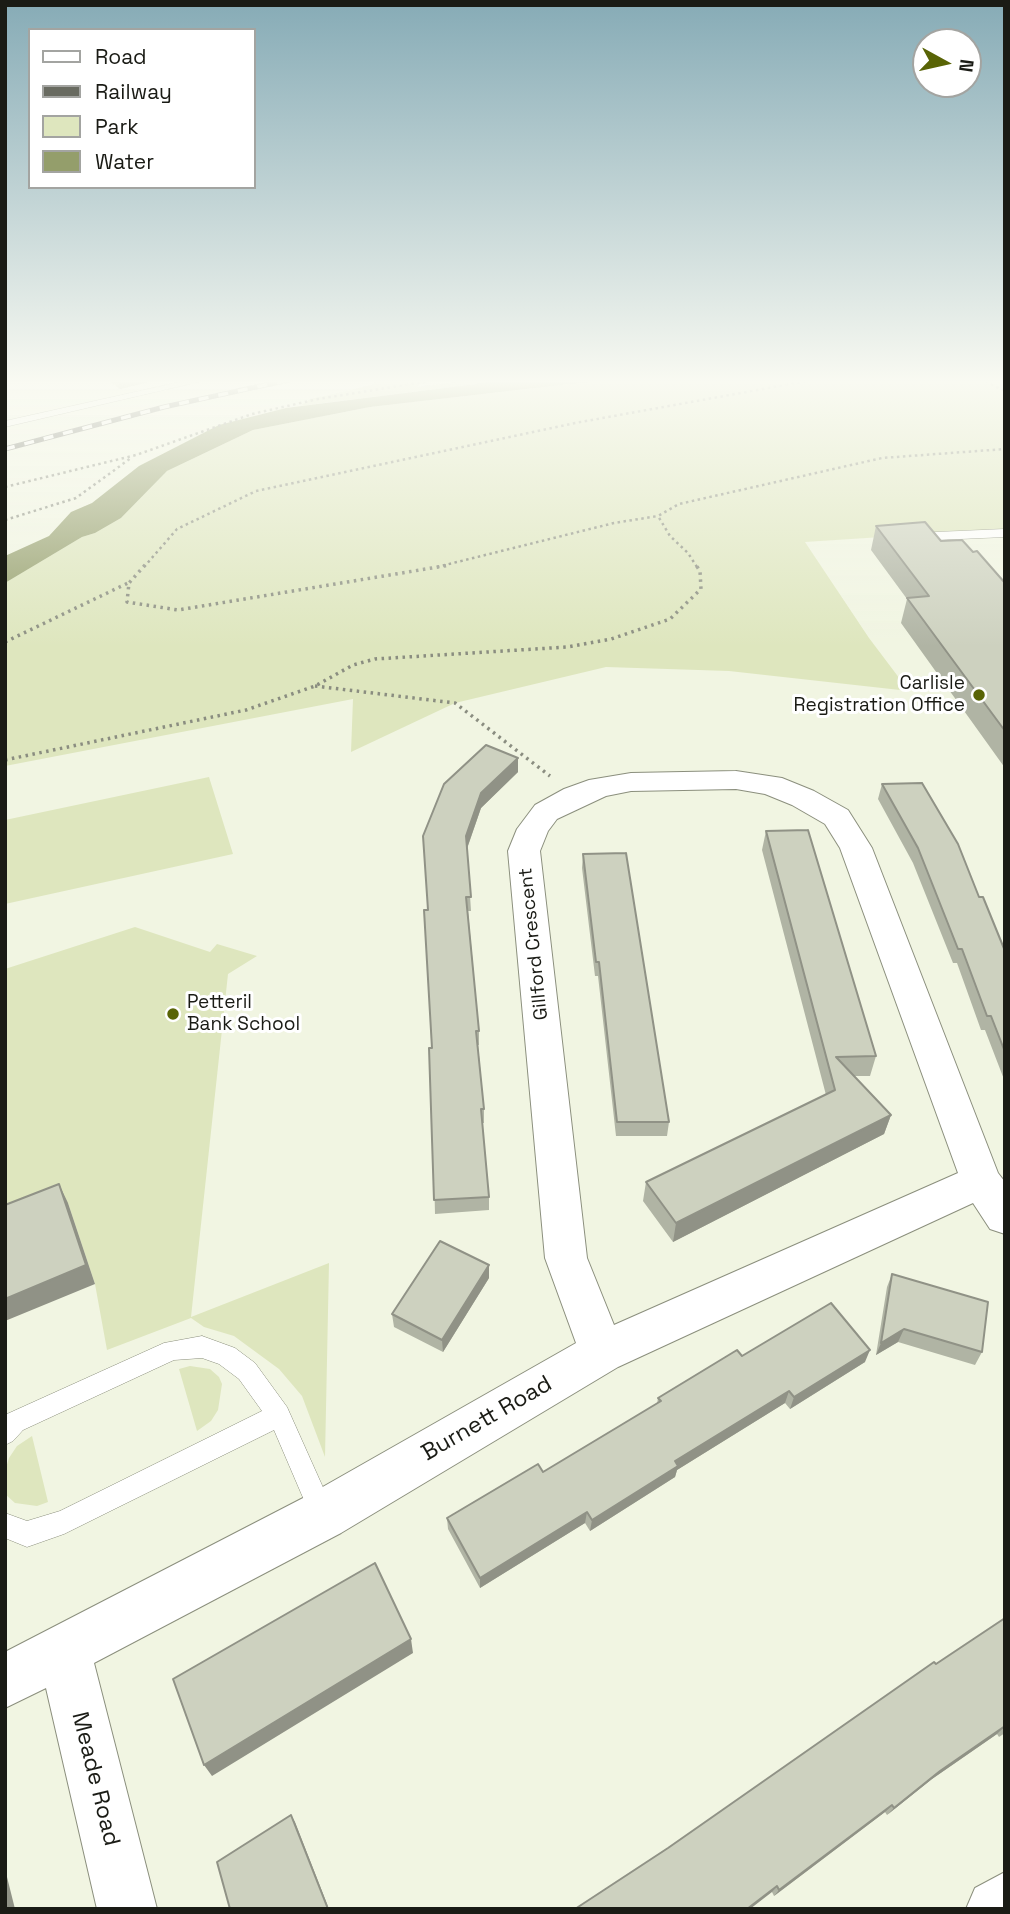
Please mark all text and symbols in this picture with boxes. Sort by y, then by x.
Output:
legend [28,28,256,189]
north arrow [912,28,982,98]
text: Road [95,43,147,70]
text: N [953,58,980,74]
text: Railway [95,78,172,105]
text: Park [95,113,139,140]
text: Water [95,148,154,175]
place label: Carlisle Registration Office [794,673,965,717]
marker: Carlisle Registration Office [971,687,987,703]
street label: Gillford Crescent [515,867,553,1021]
place label: Petteril Bank School [187,992,300,1036]
marker: Petteril Bank School [165,1006,181,1022]
street label: Burnett Road [417,1371,557,1467]
street label: Meade Road [65,1709,125,1849]

